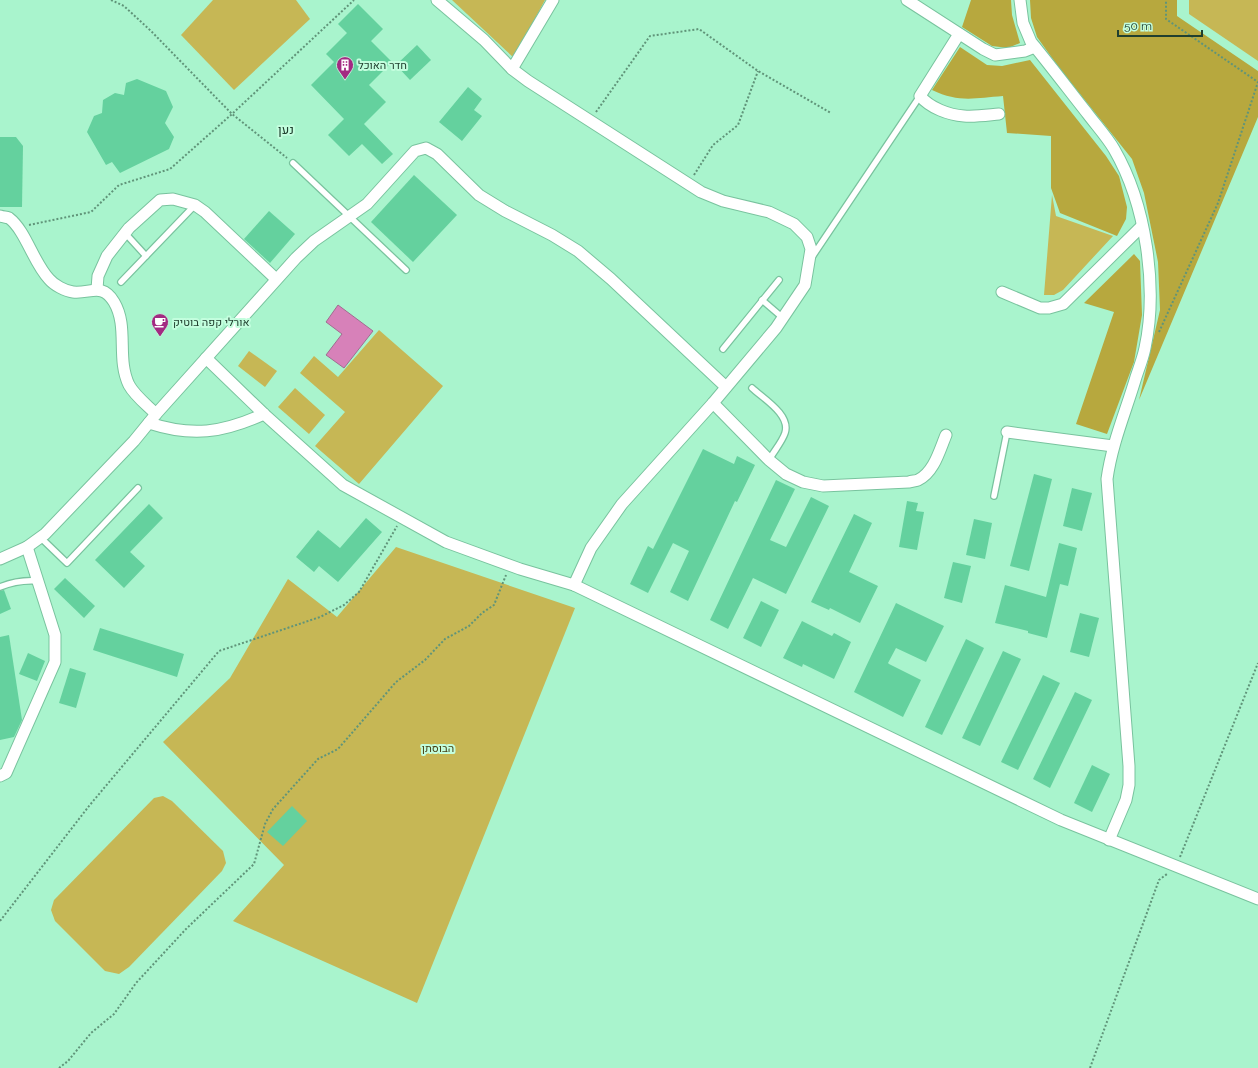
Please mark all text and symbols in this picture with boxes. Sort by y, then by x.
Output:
scale bar [1118,12,1202,38]
text: 50 m [1124,19,1152,33]
building icon: חדר האוכל [335,55,355,80]
place label: חדר האוכל [358,59,407,72]
district label: נען [278,122,294,137]
cafe icon: אורלי קפה בוטיק [150,312,170,337]
place label: אורלי קפה בוטיק [173,316,249,329]
park label: הבוסתן [422,742,454,755]

